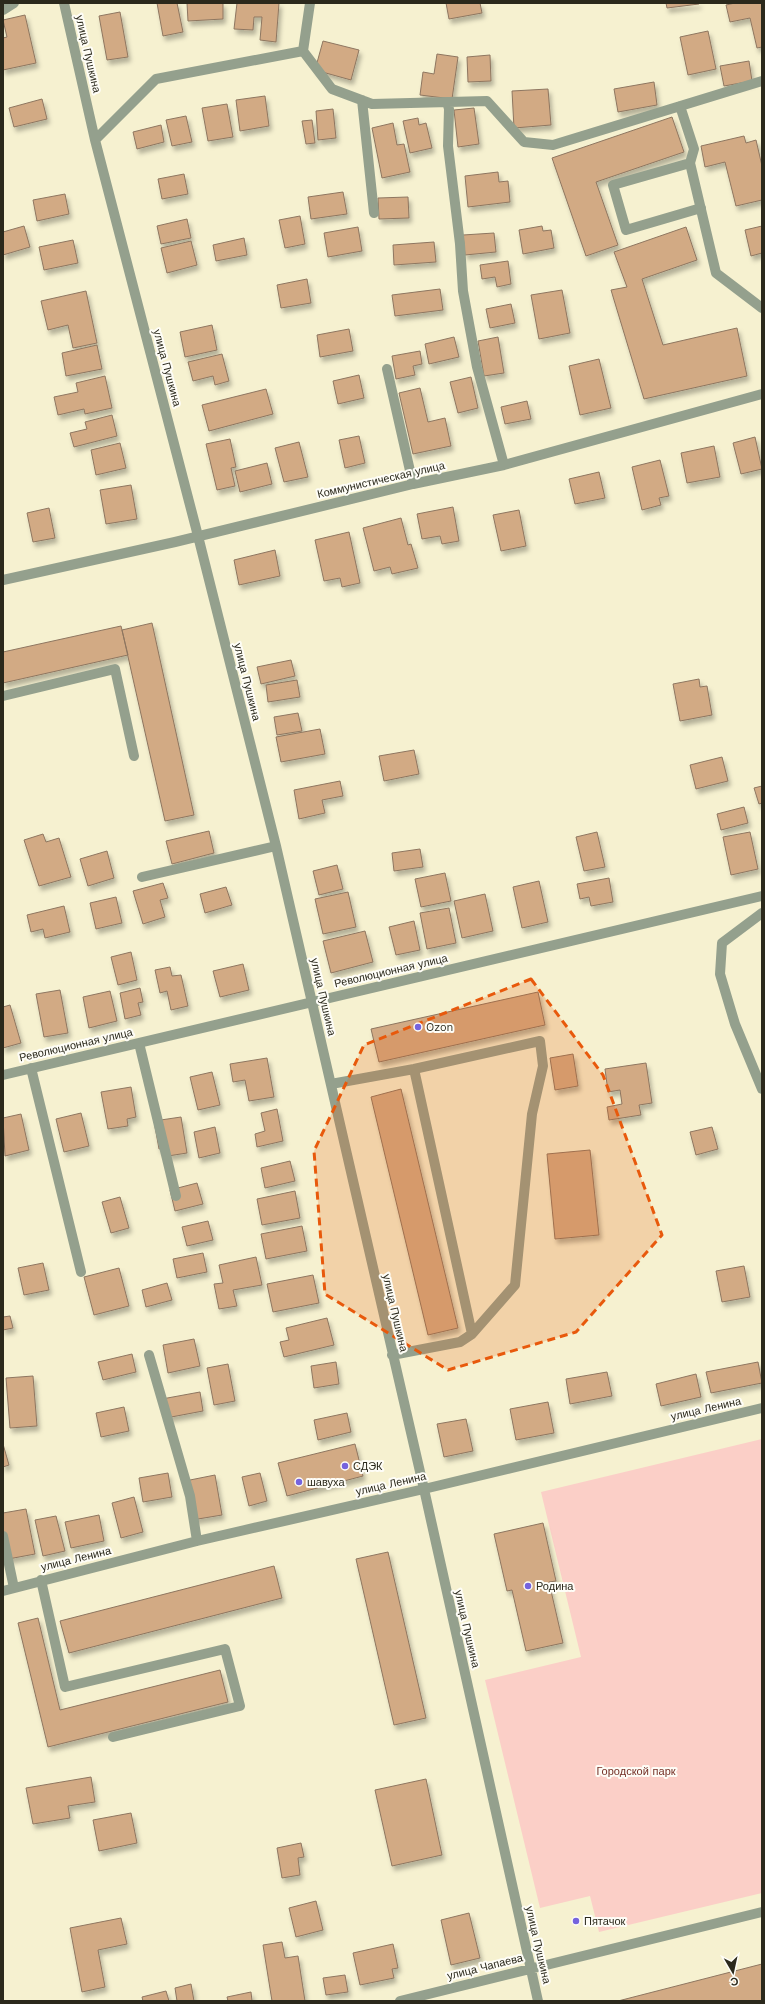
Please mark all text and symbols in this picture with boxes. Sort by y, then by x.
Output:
street label: улица Пушкина [73,14,103,95]
street label: улица Пушкина [150,328,184,409]
street label: Коммунистическая улица [316,459,447,501]
street label: улица Пушкина [231,642,263,723]
street label: Революционная улица [333,951,450,990]
street label: улица Пушкина [308,957,338,1038]
place label: Ozon [426,1021,453,1034]
marker: Ozon [413,1022,423,1032]
street label: Революционная улица [18,1025,135,1064]
street label: улица Пушкина [380,1273,410,1354]
street label: улица Ленина [670,1394,743,1423]
place label: СДЭК [353,1460,383,1473]
marker: СДЭК [340,1461,350,1471]
street label: улица Ленина [355,1469,428,1498]
place label: шавуха [307,1476,345,1489]
marker: шавуха [294,1477,304,1487]
street label: улица Ленина [40,1544,113,1574]
place label: Родина [536,1580,574,1593]
marker: Родина [523,1581,533,1591]
street label: улица Пушкина [452,1589,482,1670]
park label: Городской парк [596,1765,676,1778]
street label: улица Пушкина [523,1905,553,1986]
place label: Пятачок [584,1915,626,1928]
marker: Пятачок [571,1916,581,1926]
street label: улица Чапаева [446,1951,525,1983]
north arrow [713,1952,753,1992]
text: С [729,1974,739,1988]

